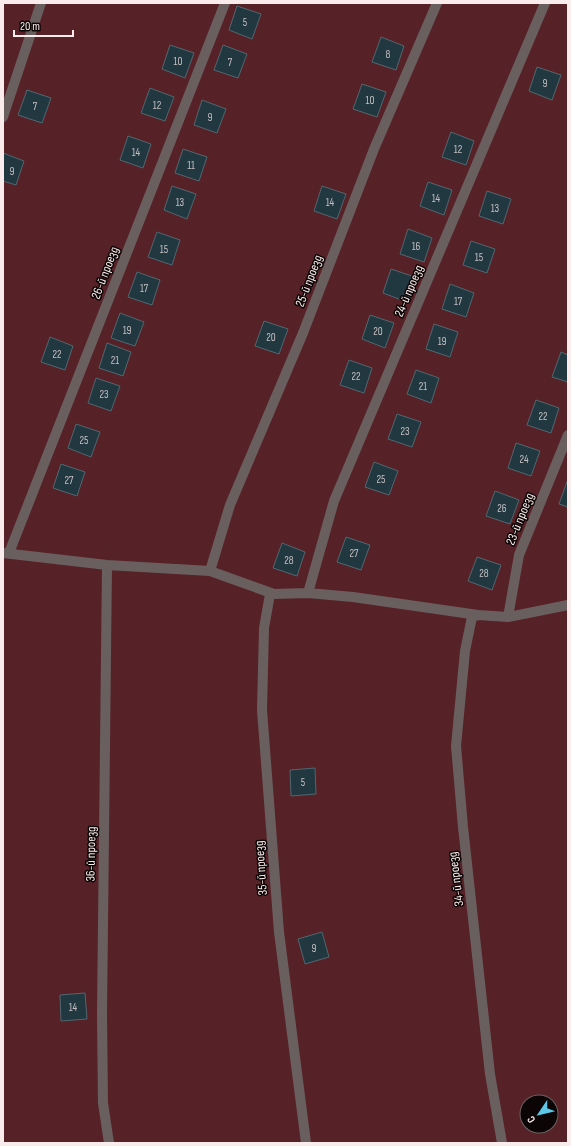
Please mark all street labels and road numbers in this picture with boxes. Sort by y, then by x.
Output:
street label: 26-й проезд [88,244,122,302]
street label: 25-й проезд [292,253,326,309]
street label: 24-й проезд [391,263,427,319]
street label: 23-й проезд [502,491,538,547]
street label: 36-й проезд [83,826,99,882]
street label: 35-й проезд [251,840,271,896]
street label: 34-й проезд [445,851,467,907]

